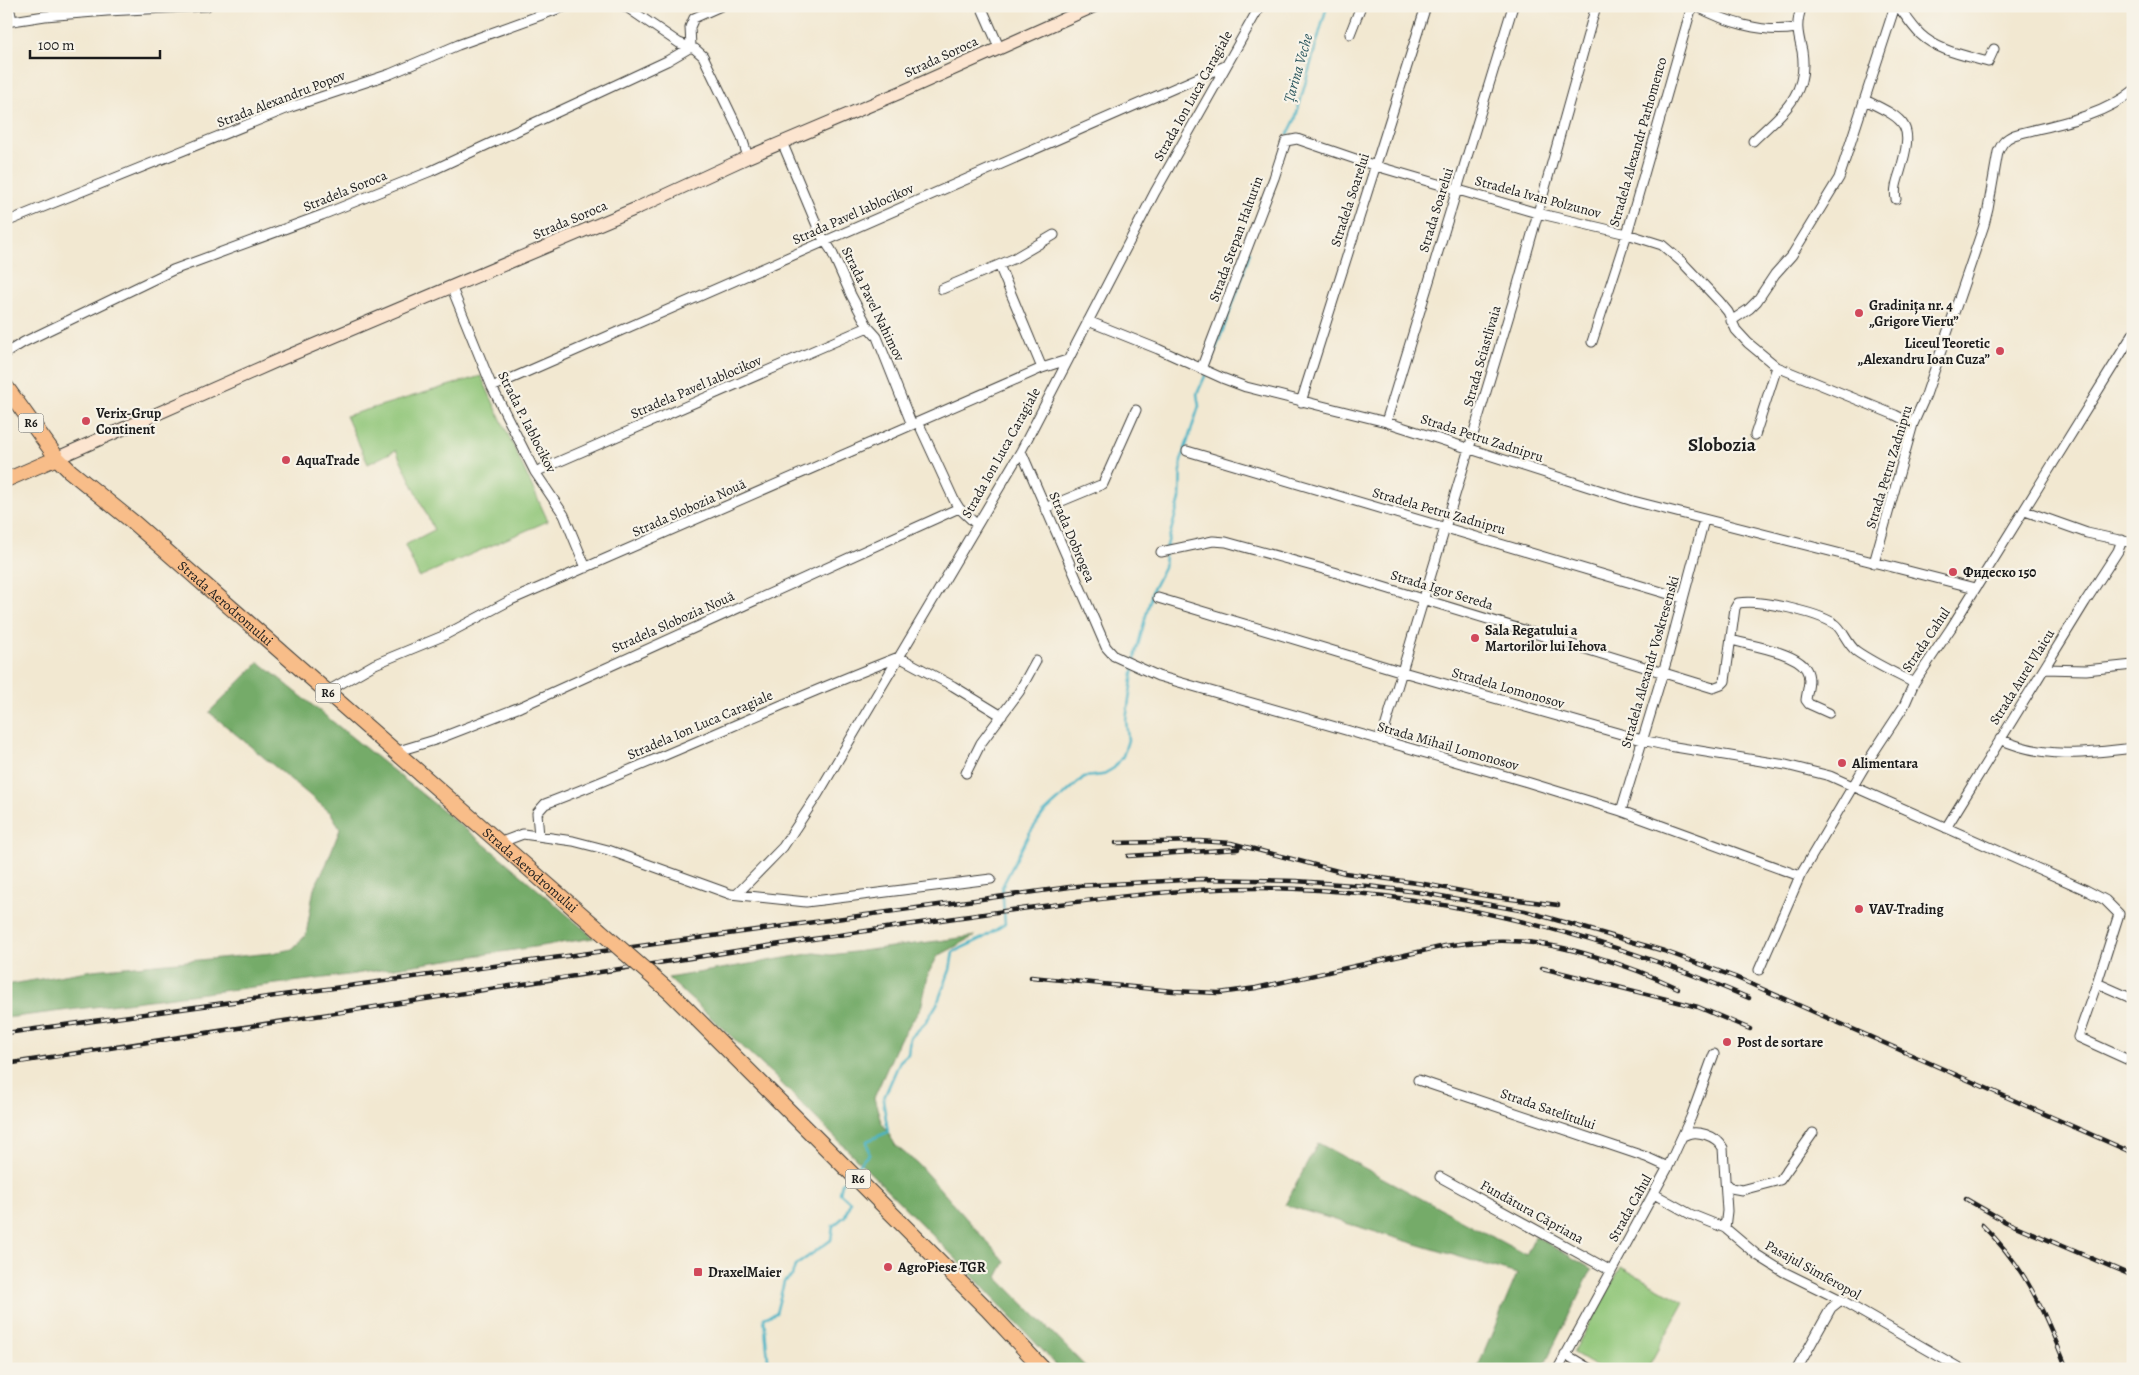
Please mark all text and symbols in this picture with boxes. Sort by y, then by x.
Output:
street label: Strada Ion Luca Caragiale [1149,27,1237,165]
scale bar [30,28,160,60]
street label: Strada Soroca [901,31,981,82]
water label: Țarina Veche [1279,31,1318,105]
text: 100 m [38,35,75,55]
street label: Stradela Alexandr Parhomenco [1605,55,1671,229]
street label: Strada Alexandru Popov [214,65,349,132]
street label: Stradela Soarelui [1326,151,1374,249]
street label: Stradela Sorocа [300,165,390,216]
street label: Strada Soarelui [1414,165,1458,255]
street label: Stradela Ivan Polzunov [1473,171,1604,223]
street label: Strada Stepan Halturin [1204,173,1268,305]
street label: Strada Pavel Iablocikov [789,178,917,249]
street label: Strada Soroca [530,196,611,244]
street label: Strada Pavel Nahimov [837,244,909,365]
place label: Gradinița nr. 4 „Grigore Vieru” [1869,296,1959,331]
street label: Strada Sciastlivaia [1458,303,1506,409]
marker: Gradinița nr. 4 „Grigore Vieru” [1853,307,1865,319]
place label: Liceul Teoretic „Alexandru Ioan Cuza” [1858,334,1990,369]
marker: Liceul Teoretic „Alexandru Ioan Cuza” [1994,345,2006,357]
street label: Stradela Pavel Iablocikov [627,350,765,423]
street label: Strada P. Iablocikov [493,368,561,477]
street label: Strada Ion Luca Caragiale [957,384,1045,522]
street label: Strada Petru Zadnipru [1861,403,1917,531]
place label: Verix-Grup Continent [95,404,162,439]
street label: Strada Petru Zadnipru [1418,409,1546,467]
road number: R6 [18,413,44,432]
marker: Verix-Grup Continent [80,415,92,427]
district label: Slobozia [1688,432,1757,458]
place label: AquaTrade [295,451,360,470]
marker: AquaTrade [280,454,292,466]
street label: Strada Slobozia Nouă [629,474,749,542]
street label: Stradela Petru Zadnipru [1370,483,1508,539]
street label: Strada Dobrogea [1044,489,1100,586]
street label: Strada Aerodromului [174,556,278,650]
place label: Фидеско 150 [1963,563,2036,582]
street label: Strada Igor Sereda [1388,565,1496,615]
marker: Фидеско 150 [1947,566,1959,578]
street label: Stradela Alexandr Voskresenski [1616,574,1684,750]
street label: Stradela Slobozia Nouă [609,586,738,658]
street label: Strada Cahul [1897,603,1955,676]
place label: Sala Regatului a Martorilor lui Iehova [1485,621,1607,656]
street label: Strada Aurel Vlaicu [1985,625,2059,728]
marker: Sala Regatului a Martorilor lui Iehova [1469,632,1481,644]
street label: Stradela Lomonosov [1450,663,1567,713]
road number: R6 [316,684,340,702]
street label: Stradela Ion Luca Caragiale [624,686,776,764]
street label: Strada Mihail Lomonosov [1375,717,1522,776]
place label: Alimentara [1851,754,1919,773]
marker: Alimentara [1836,757,1848,769]
street label: Strada Aerodromului [479,823,582,917]
place label: VAV-Trading [1868,900,1944,919]
marker: VAV-Trading [1853,903,1865,915]
place label: Post de sortare [1737,1033,1824,1052]
marker: Post de sortare [1721,1036,1733,1048]
street label: Strada Satelitului [1498,1084,1598,1134]
road number: R6 [846,1170,870,1188]
street label: Strada Cahul [1604,1170,1657,1245]
street label: Fundătura Căpriana [1477,1176,1588,1249]
street label: Pasajul Simferopol [1762,1236,1865,1304]
place label: AgroPiese TGR [897,1258,986,1277]
marker: AgroPiese TGR [882,1261,894,1273]
place label: DraxelMaier [708,1263,782,1282]
marker: DraxelMaier [692,1266,704,1278]

